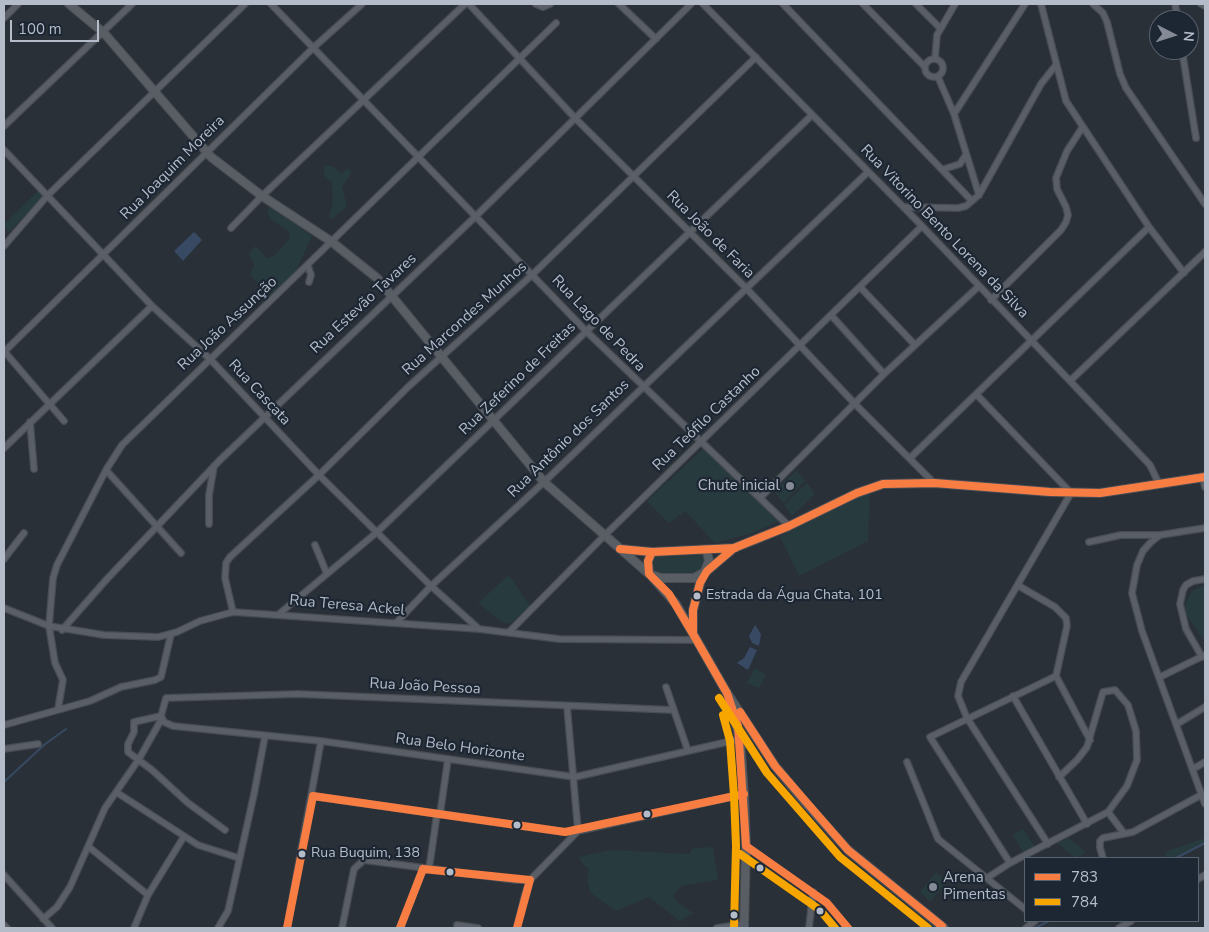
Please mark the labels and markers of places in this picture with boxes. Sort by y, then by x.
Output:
place label: Chute inicial [698,477,780,495]
marker: Chute inicial [784,480,796,492]
place label: Estrada da Água Chata, 101 [706,588,883,604]
marker: Estrada da Água Chata, 101 [692,591,702,601]
unlabelled marker [642,809,652,819]
unlabelled marker [512,820,522,830]
place label: Rua Buquim, 138 [311,846,420,862]
marker: Rua Buquim, 138 [297,849,307,859]
unlabelled marker [755,863,765,873]
unlabelled marker [445,867,455,877]
place label: Arena Pimentas [943,869,1006,904]
marker: Arena Pimentas [927,881,939,893]
unlabelled marker [815,906,825,916]
unlabelled marker [729,910,739,920]

